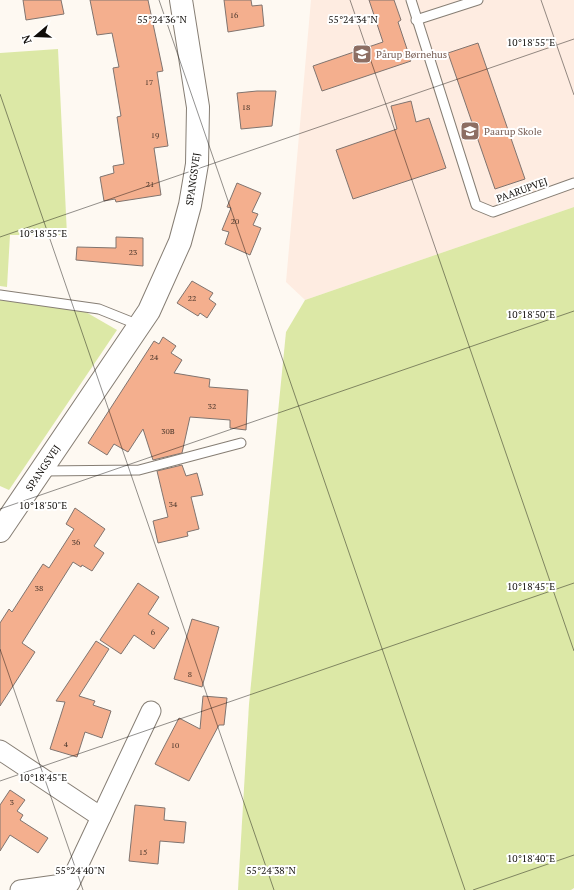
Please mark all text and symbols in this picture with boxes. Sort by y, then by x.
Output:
house number: 16 [230,10,239,20]
text: 55°24'36"N [137,13,187,26]
text: 55°24'34"N [328,13,378,26]
north arrow [16,16,56,56]
text: N [18,32,35,45]
text: 10°18'55"E [507,36,555,49]
school or university icon: Pårup Børnehus [351,43,373,65]
place label: Pårup Børnehus [376,48,447,61]
house number: 17 [145,77,153,87]
house number: 18 [242,102,250,112]
school or university icon: Paarup Skole [459,120,481,142]
place label: Paarup Skole [484,125,542,138]
house number: 19 [151,130,159,140]
street label: SPANGSVEJ [183,152,203,206]
street label: PAARUPVEJ [495,175,549,205]
house number: 21 [146,179,154,189]
house number: 20 [231,216,239,226]
text: 10°18'55"E [19,227,67,240]
house number: 23 [129,247,137,257]
house number: 22 [188,293,196,303]
text: 10°18'50"E [507,308,555,321]
house number: 24 [150,352,159,362]
house number: 32 [208,401,216,411]
house number: 30B [161,426,175,436]
street label: SPANGSVEJ [23,442,63,494]
text: 10°18'50"E [19,499,67,512]
house number: 34 [169,499,178,509]
house number: 36 [72,537,81,547]
text: 10°18'45"E [507,580,555,593]
house number: 38 [35,583,43,593]
house number: 6 [151,627,156,637]
house number: 8 [188,669,192,679]
house number: 4 [64,739,69,749]
house number: 10 [171,740,179,750]
text: 10°18'45"E [19,771,67,784]
house number: 3 [10,797,14,807]
house number: 15 [139,847,147,857]
text: 10°18'40"E [507,852,555,865]
text: 55°24'40"N [55,864,105,877]
text: 55°24'38"N [246,864,296,877]

